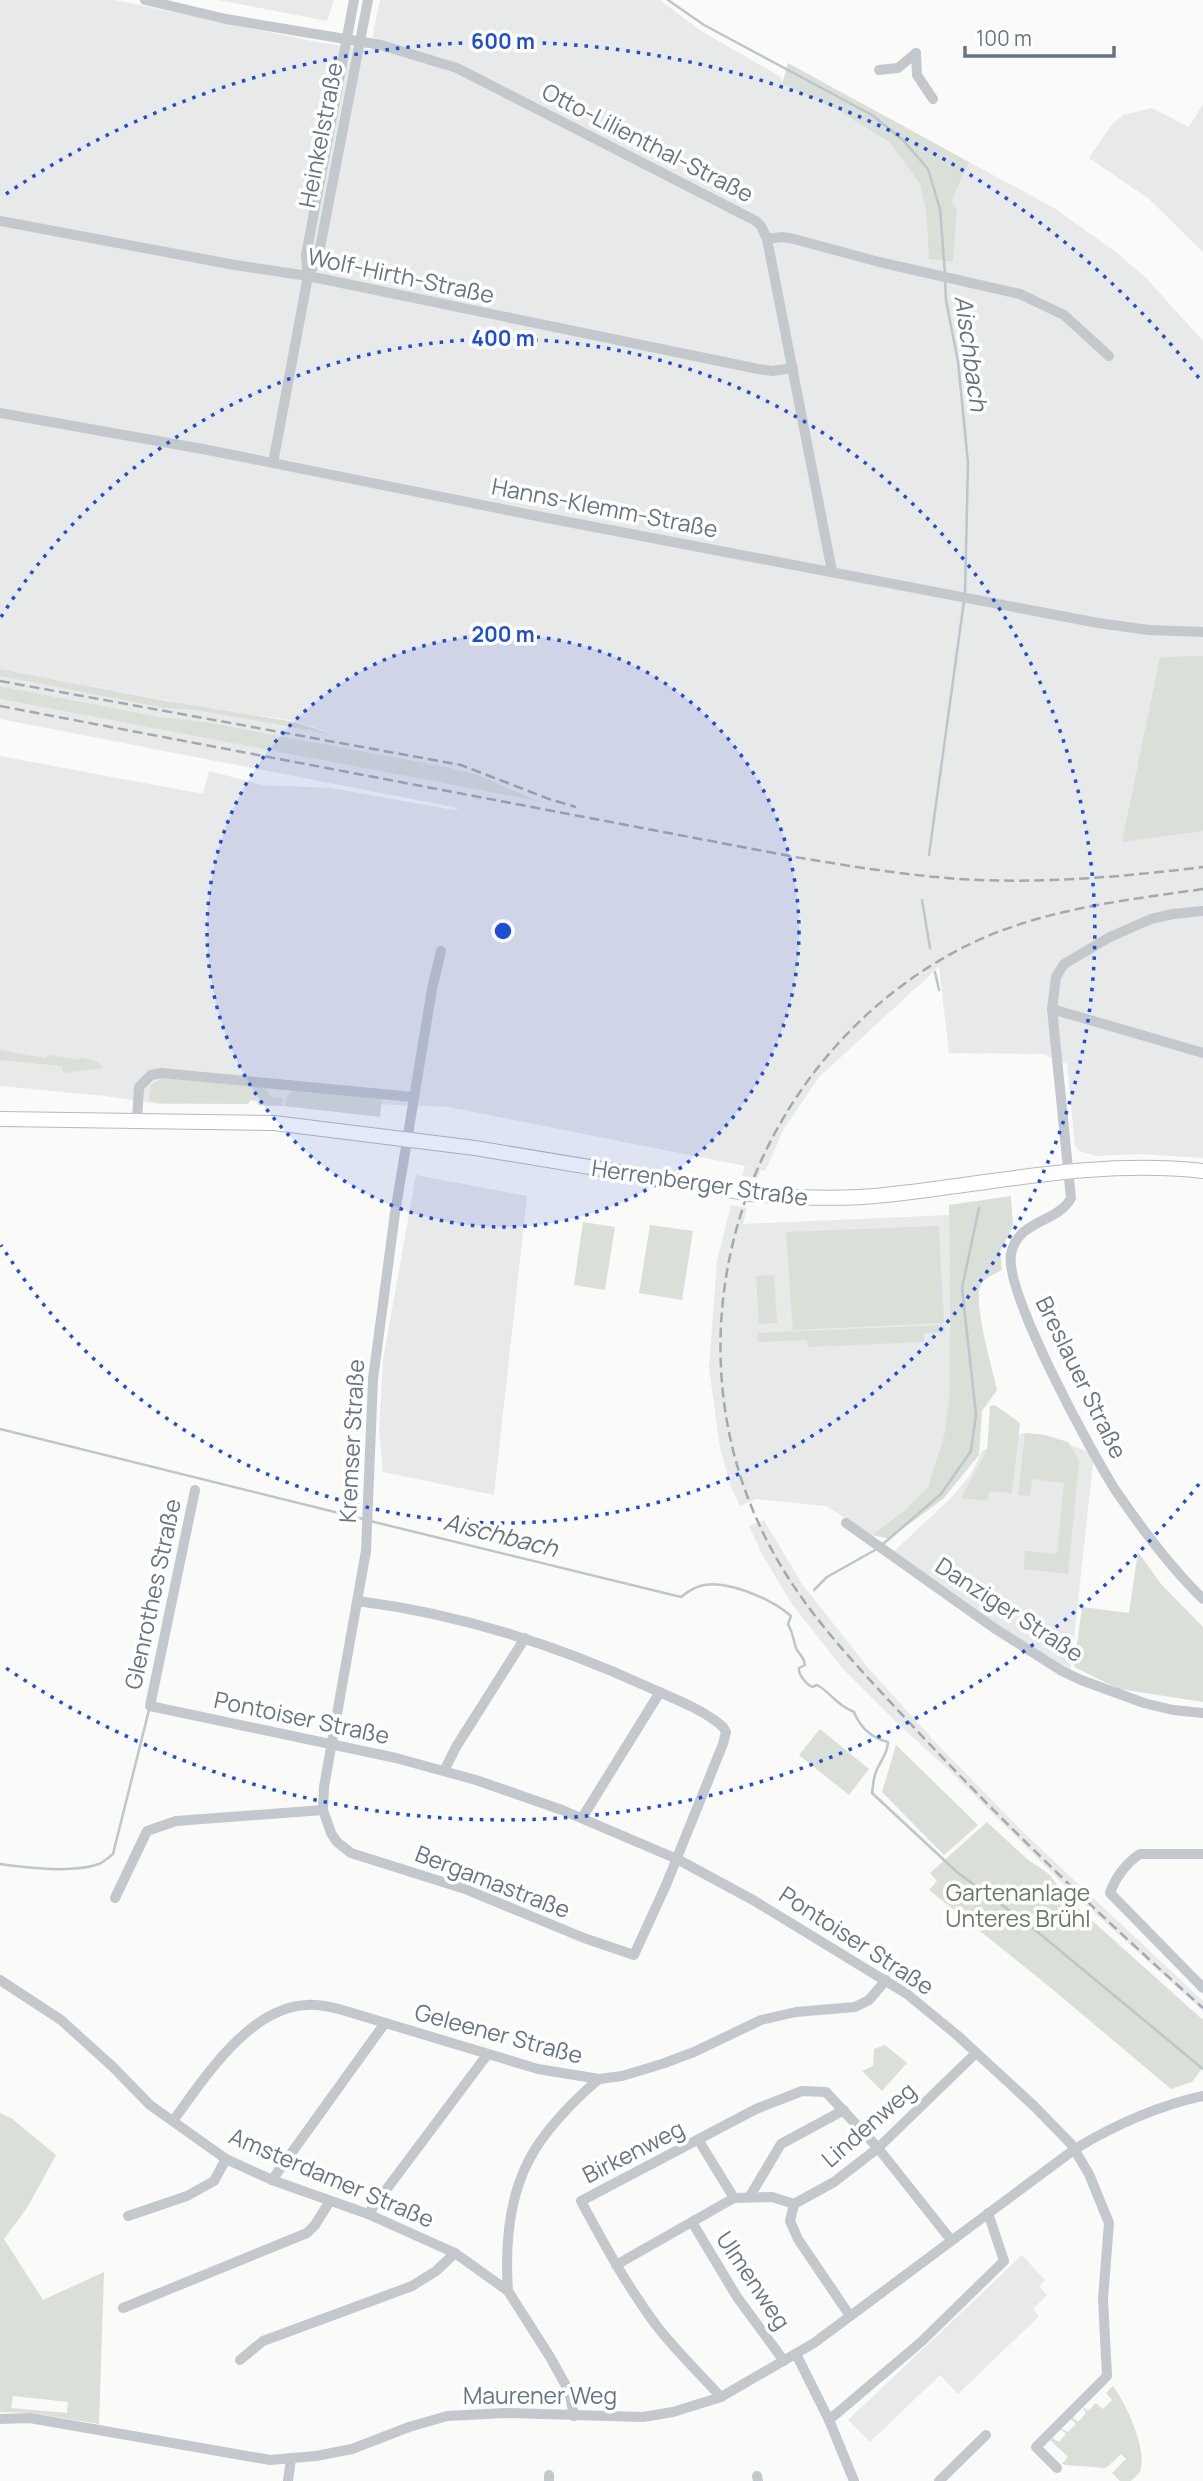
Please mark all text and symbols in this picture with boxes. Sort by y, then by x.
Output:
scale bar [965,14,1114,58]
text: 100 m [976,24,1032,52]
text: 600 m [471,27,535,55]
street label: Heinkelstraße [290,60,350,210]
street label: Otto-Lilienthal-Straße [537,75,759,209]
street label: Wolf-Hirth-Straße [305,240,497,310]
water label: Aischbach [948,293,997,413]
text: 400 m [471,324,535,352]
street label: Hanns-Klemm-Straße [489,469,721,545]
text: 200 m [471,620,535,648]
centre of rings [491,919,515,943]
street label: Herrenberger Straße [590,1151,810,1213]
street label: Breslauer Straße [1029,1290,1135,1464]
street label: Kremser Straße [331,1358,371,1524]
street label: Glenrothes Straße [116,1496,188,1692]
water label: Aischbach [441,1504,562,1564]
street label: Danziger Straße [930,1549,1090,1669]
street label: Pontoiser Straße [211,1683,393,1751]
street label: Bergamastraße [411,1837,575,1925]
park label: Gartenanlage Unteres Brühl [945,1876,1091,1934]
street label: Pontoiser Straße [773,1878,941,2002]
street label: Geleener Straße [411,1995,587,2071]
street label: Lindenweg [814,2074,922,2174]
street label: Birkenweg [577,2112,689,2190]
street label: Amsterdamer Straße [225,2119,439,2235]
street label: Ulmenweg [709,2225,799,2335]
street label: Maurener Weg [463,2379,617,2411]

